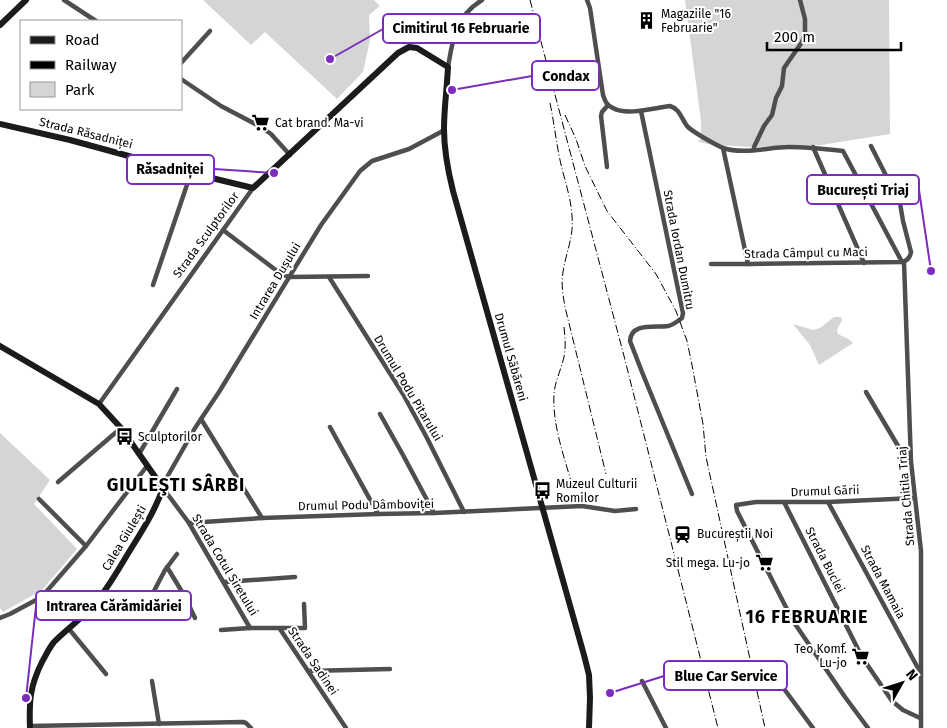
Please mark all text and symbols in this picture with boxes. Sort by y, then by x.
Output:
place label: Magaziile "16 Februarie" [661,7,731,35]
building icon: Magaziile "16 Februarie" [637,11,657,31]
callout: Cimitirul 16 Februarie [383,14,540,43]
legend [20,20,182,110]
text: Cimitirul 16 Februarie [393,20,530,37]
scale bar [767,20,901,52]
text: 200 m [774,28,815,46]
text: Road [65,31,100,49]
text: Railway [65,56,117,74]
callout: Condax [532,61,599,90]
text: Condax [542,68,590,85]
text: Park [65,81,95,99]
supermarket icon: Cat brand. Ma-vi [251,113,271,133]
street label: Strada Răsadniței [38,115,134,152]
place label: Cat brand. Ma-vi [275,116,364,130]
callout: Răsadniței [127,155,214,184]
text: Răsadniței [136,161,204,179]
callout: București Triaj [807,175,919,204]
text: București Triaj [817,182,909,200]
street label: Strada Sculptorilor [170,189,242,281]
street label: Strada Iordan Dumitru [661,189,697,311]
street label: Intrarea Dușului [247,240,304,323]
street label: Strada Câmpul cu Maci [744,245,868,261]
street label: Drumul Săbăreni [492,311,530,403]
street label: Drumul Podu Pitarului [371,333,445,443]
bus stop icon: Sculptorilor [114,427,134,447]
place label: Sculptorilor [138,430,202,444]
street label: Strada Chitila Triaj [895,446,917,546]
district label: GIULEŞTI SÂRBI [107,473,245,496]
place label: Muzeul Culturii Romilor [556,477,637,505]
bus stop icon: Muzeul Culturii Romilor [532,481,552,501]
street label: Drumul Gării [790,483,860,499]
street label: Drumul Podu Dâmboviței [298,497,434,514]
street label: Calea Giulești [99,503,150,574]
street label: Strada Cotul Siretului [189,512,261,618]
station icon: Bucureștii Noi [673,524,693,544]
street label: Strada Buclei [802,525,848,595]
place label: Bucureștii Noi [697,527,773,542]
street label: Strada Mamaia [858,543,908,621]
supermarket icon: Stil mega. Lu-jo [754,553,774,573]
place label: Stil mega. Lu-jo [666,556,750,570]
callout: Intrarea Cărămidăriei [36,591,191,620]
text: Intrarea Cărămidăriei [46,598,182,615]
district label: 16 FEBRUARIE [745,606,869,628]
street label: Strada Sadinei [285,624,341,698]
place label: Teo Komf. Lu-jo [794,642,847,670]
supermarket icon: Teo Komf. Lu-jo [851,646,871,666]
north arrow [877,658,927,708]
callout: Blue Car Service [664,661,787,690]
text: N [902,666,921,684]
text: Blue Car Service [675,668,778,685]

